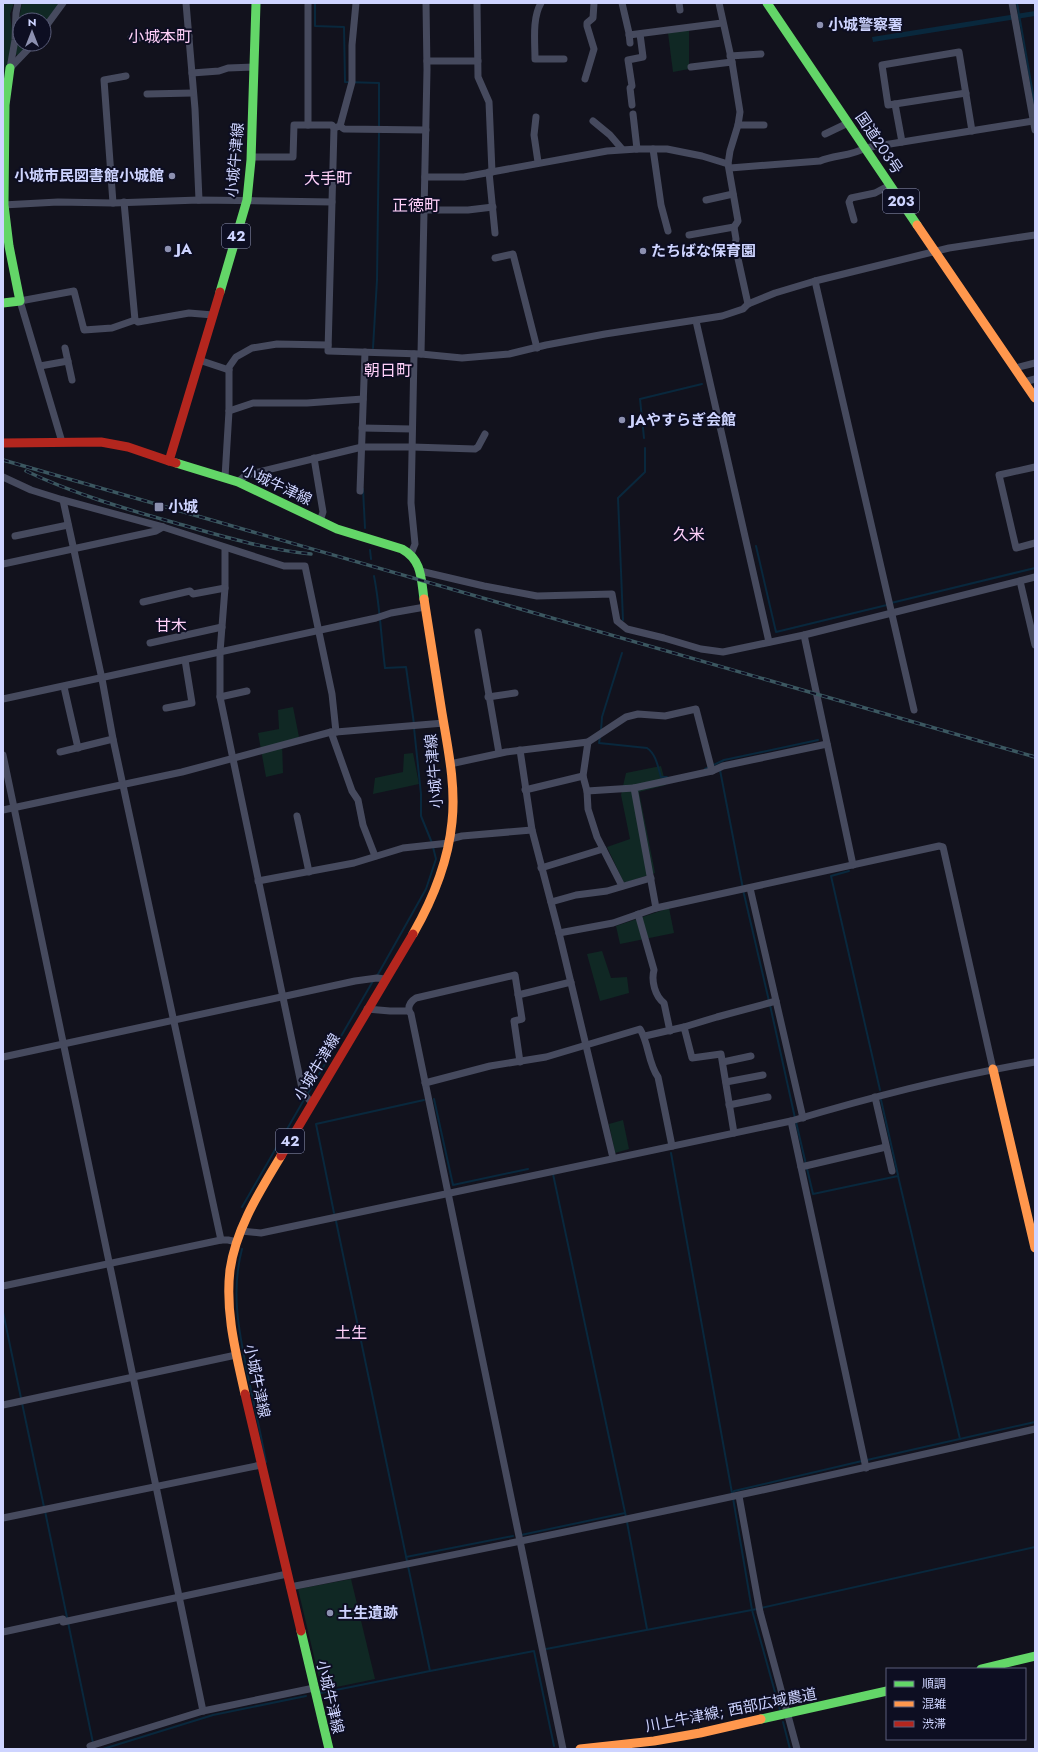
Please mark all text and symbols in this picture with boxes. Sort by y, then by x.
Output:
north arrow [12,12,52,52]
text: N [28,14,36,30]
place label: 小城警察署 [828,14,903,36]
marker: 小城警察署 [815,20,825,30]
district label: 小城本町 [128,25,192,48]
street label: 国道203号 [850,108,908,178]
street label: 小城牛津線 [221,122,249,198]
place label: 小城市民図書館小城館 [14,165,164,187]
district label: 大手町 [304,167,352,190]
marker: 小城市民図書館小城館 [167,171,177,181]
road number: 203 [883,189,919,213]
district label: 正徳町 [392,194,440,217]
road number: 42 [222,224,250,248]
place label: JA [173,238,193,260]
place label: たちばな保育園 [651,240,756,262]
marker: JA [163,244,173,254]
marker: たちばな保育園 [638,246,648,256]
district label: 朝日町 [364,359,412,382]
place label: JAやすらぎ会館 [627,409,736,431]
marker: JAやすらぎ会館 [617,415,627,425]
street label: 小城牛津線 [238,459,316,511]
place label: 小城 [168,496,198,518]
marker: 小城 [153,501,165,513]
district label: 久米 [673,523,705,546]
district label: 甘木 [155,614,187,637]
street label: 小城牛津線 [420,733,448,809]
street label: 小城牛津線 [288,1029,346,1105]
road number: 42 [276,1129,304,1153]
district label: 土生 [335,1321,367,1344]
street label: 小城牛津線 [238,1342,276,1420]
place label: 土生遺跡 [338,1602,398,1624]
marker: 土生遺跡 [325,1608,335,1618]
street label: 小城牛津線 [311,1658,349,1736]
legend [886,1668,1026,1740]
text: 順調 [922,1675,946,1693]
street label: 川上牛津線; 西部広域農道 [643,1683,819,1737]
text: 混雑 [922,1695,946,1713]
text: 渋滞 [922,1715,946,1733]

